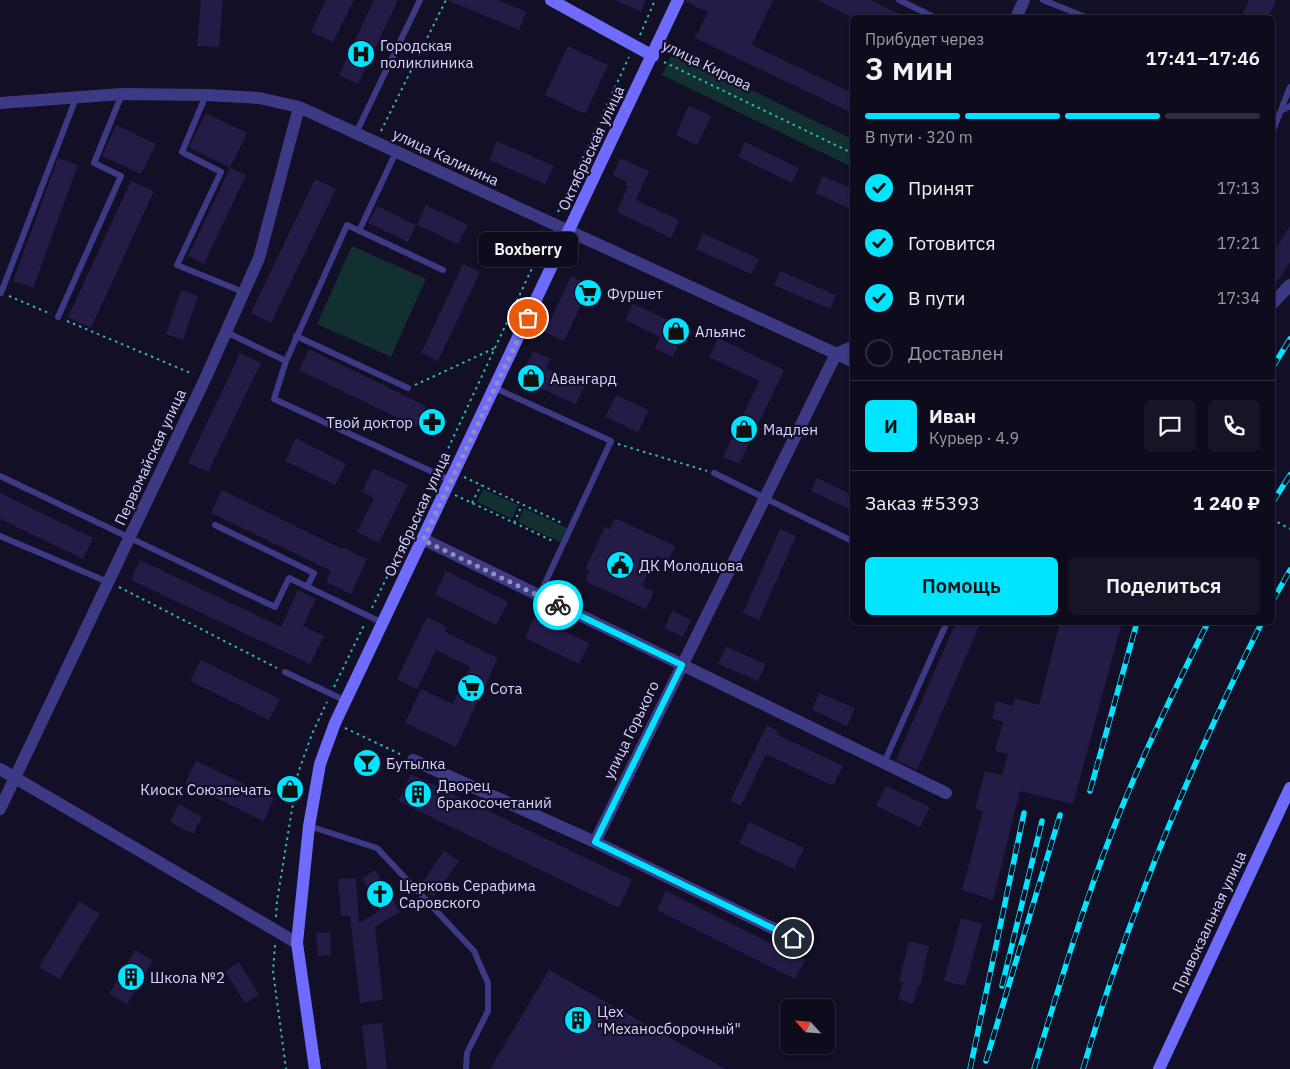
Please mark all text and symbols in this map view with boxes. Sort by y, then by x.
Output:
text: Прибудет через [865,29,984,49]
street label: улица Кирова [659,35,755,95]
place label: Городская поликлиника [380,36,474,72]
hospital icon: Городская поликлиника [346,39,376,69]
text: 17:41–17:46 [1146,46,1260,70]
text: 3 мин [865,47,953,89]
street label: Октябрьская улица [554,83,628,213]
street label: улица Калинина [390,124,502,190]
text: В пути · 320 m [865,127,973,147]
icon: check [865,174,893,202]
text: Принят [908,176,974,200]
text: 17:13 [1217,178,1260,198]
icon: check [865,229,893,257]
text: Готовится [908,231,996,255]
callout: Boxberry [478,233,578,268]
text: 17:21 [1217,233,1260,253]
text: Boxberry [494,239,562,259]
supermarket icon: Фуршет [573,278,603,308]
place label: Фуршет [607,284,663,303]
icon: check [865,284,893,312]
text: В пути [908,286,966,310]
text: 17:34 [1217,288,1260,308]
pin [507,297,549,339]
icon: bag [514,304,542,332]
shop icon: Альянс [661,316,691,346]
place label: Альянс [695,322,746,341]
text: Доставлен [908,341,1004,365]
shop icon: Авангард [516,363,546,393]
place label: Авангард [550,369,617,388]
street label: Первомайская улица [110,386,190,528]
button: chat [1144,400,1196,452]
button: phone [1208,400,1260,452]
text: Иван [929,404,976,428]
pharmacy icon: Твой доктор [417,407,447,437]
place label: Твой доктор [326,413,413,432]
shop icon: Мадлен [729,414,759,444]
text: И [884,414,898,438]
place label: Мадлен [763,420,818,439]
text: Курьер · 4.9 [929,428,1019,448]
street label: Октябрьская улица [380,449,454,579]
text: Заказ #5393 [865,491,980,515]
text: 1 240 ₽ [1193,491,1260,515]
public building icon: ДК Молодцова [605,550,635,580]
place label: ДК Молодцова [639,556,743,575]
button: Помощь [865,557,1058,615]
button: Поделиться [1068,557,1260,615]
courier [533,580,583,630]
icon: bike [544,591,572,619]
supermarket icon: Сота [456,673,486,703]
street label: улица Горького [599,678,663,782]
place label: Сота [490,679,522,698]
bar icon: Бутылка [352,748,382,778]
place label: Бутылка [386,754,446,773]
shop icon: Киоск Союзпечать [275,774,305,804]
place label: Дворец бракосочетаний [437,776,552,812]
building icon: Дворец бракосочетаний [403,779,433,809]
place label: Киоск Союзпечать [140,780,271,799]
street label: Привокзальная улица [1168,848,1250,996]
place label: Церковь Серафима Саровского [399,876,536,912]
church icon: Церковь Серафима Саровского [365,879,395,909]
pin [772,917,814,959]
icon: home [779,924,807,952]
building icon: Школа №2 [116,962,146,992]
place label: Школа №2 [150,968,225,987]
north arrow [780,999,835,1054]
map controls [780,999,835,1054]
place label: Цех "Механосборочный" [597,1002,741,1038]
building icon: Цех "Механосборочный" [563,1005,593,1035]

